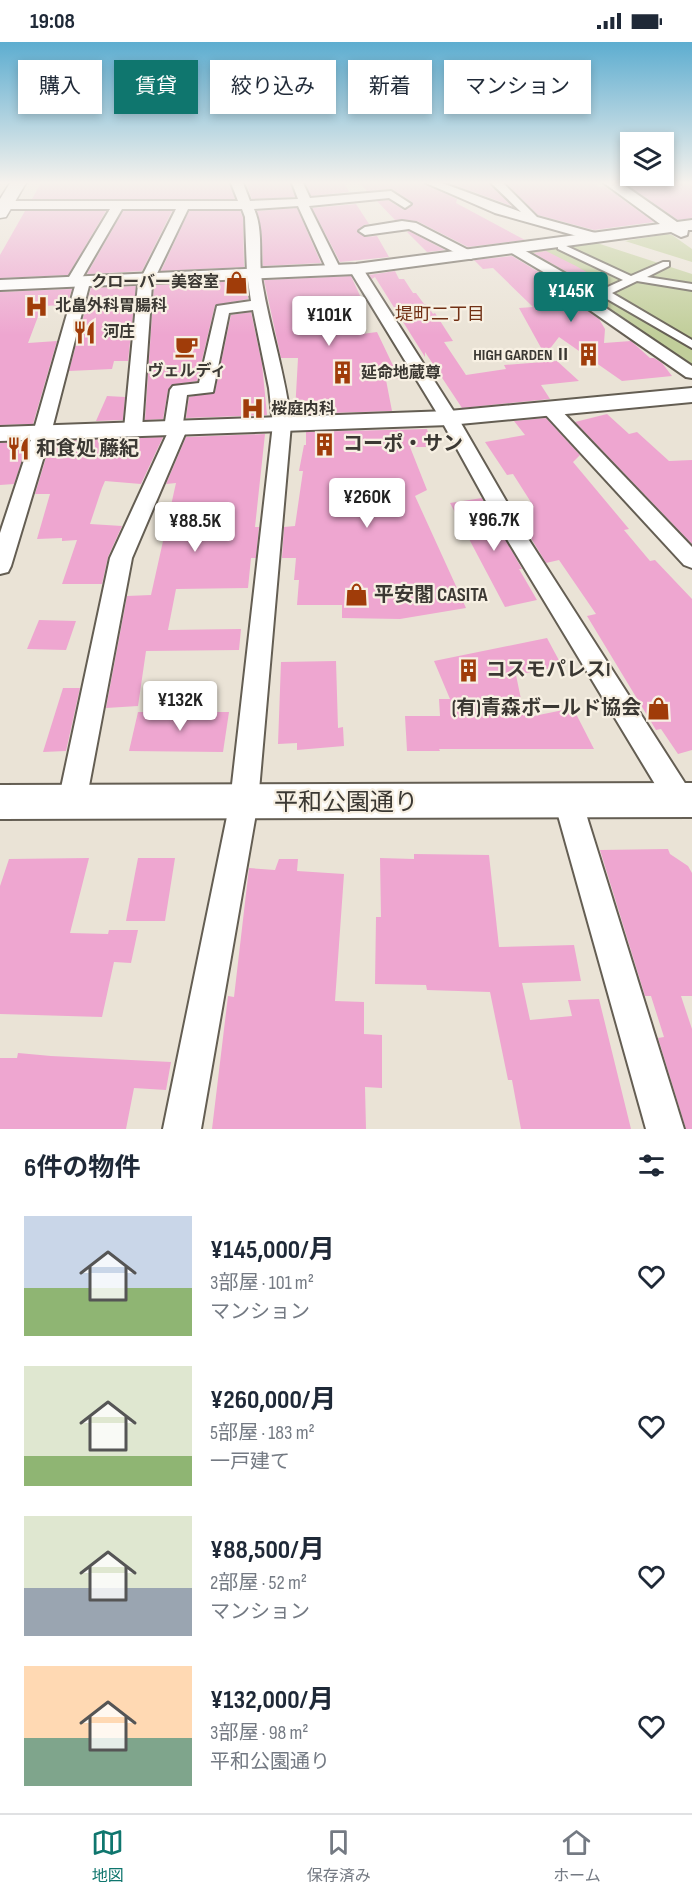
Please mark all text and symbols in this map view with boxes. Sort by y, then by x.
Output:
text: 19:08 [30,8,75,35]
chip: 購入 [18,60,102,114]
chip: 賃貸 [114,60,198,114]
chip: 絞り込み [210,60,336,114]
chip: 新着 [348,60,432,114]
chip: マンション [444,60,591,114]
map controls [620,132,674,186]
button: layers [620,132,674,186]
shop icon: クローバー美容室 [224,269,250,295]
pin: ¥145K [529,272,613,323]
place label: クローバー美容室 [91,273,219,292]
text: ¥145K [548,279,594,303]
hospital icon: 北畠外科胃腸科 [24,293,50,319]
pin: ¥101K [287,296,371,347]
place label: 北畠外科胃腸科 [55,297,167,316]
text: ¥101K [306,303,352,327]
district label: 堤町二丁目 [395,304,485,325]
restaurant icon: 河庄 [72,319,98,345]
place label: 河庄 [103,323,135,342]
cafe icon: ヴェルディ [174,333,200,359]
building icon: HIGH GARDEN Ⅱ [576,342,602,368]
place label: HIGH GARDEN Ⅱ [473,346,571,365]
building icon: 延命地蔵尊 [330,360,356,386]
place label: ヴェルディ [148,362,226,381]
place label: 延命地蔵尊 [361,364,441,383]
hospital icon: 桜庭内科 [240,396,266,422]
place label: 桜庭内科 [271,400,335,419]
building icon: コーポ・サン [312,431,338,457]
place label: コーポ・サン [343,432,463,456]
restaurant icon: 和食処 藤紀 [5,436,31,462]
place label: 和食処 藤紀 [36,437,139,461]
pin: ¥260K [325,478,409,529]
text: ¥260K [343,485,391,509]
pin: ¥96.7K [445,501,543,552]
pin: ¥88.5K [146,502,244,553]
text: ¥96.7K [468,508,520,532]
text: ¥88.5K [169,509,221,533]
shop icon: 平安閣 CASITA [343,582,369,608]
place label: 平安閣 CASITA [374,583,488,607]
building icon: コスモパレスI [455,657,481,683]
place label: コスモパレスI [486,658,610,682]
pin: ¥132K [138,681,222,732]
text: ¥132K [157,688,203,712]
shop icon: (有)青森ボールド協会 [646,695,672,721]
place label: (有)青森ボールド協会 [452,696,641,720]
street label: 平和公園通り [274,788,418,817]
icon: filters [635,1149,668,1182]
text: 6件の物件 [24,1153,140,1184]
text: ¥145,000/月 [210,1235,335,1266]
icon: home [72,1240,144,1312]
icon: heart [635,1260,668,1293]
text: 3部屋 · 101 m² [210,1271,314,1295]
text: マンション [210,1300,310,1324]
text: ¥260,000/月 [210,1385,336,1416]
icon: home [72,1390,144,1462]
icon: heart [635,1410,668,1443]
text: 5部屋 · 183 m² [210,1421,315,1445]
text: 一戸建て [210,1450,290,1474]
text: ¥88,500/月 [210,1535,325,1566]
icon: home [72,1540,144,1612]
icon: heart [635,1560,668,1593]
text: 2部屋 · 52 m² [210,1571,307,1595]
text: マンション [210,1600,310,1624]
text: ¥132,000/月 [210,1685,334,1716]
icon: home [72,1690,144,1762]
icon: heart [635,1710,668,1743]
text: 3部屋 · 98 m² [210,1721,309,1745]
text: 平和公園通り [210,1750,330,1774]
tab: 地図 [91,1826,124,1886]
tab: 保存済み [307,1826,371,1886]
tab: ホーム [553,1826,601,1886]

